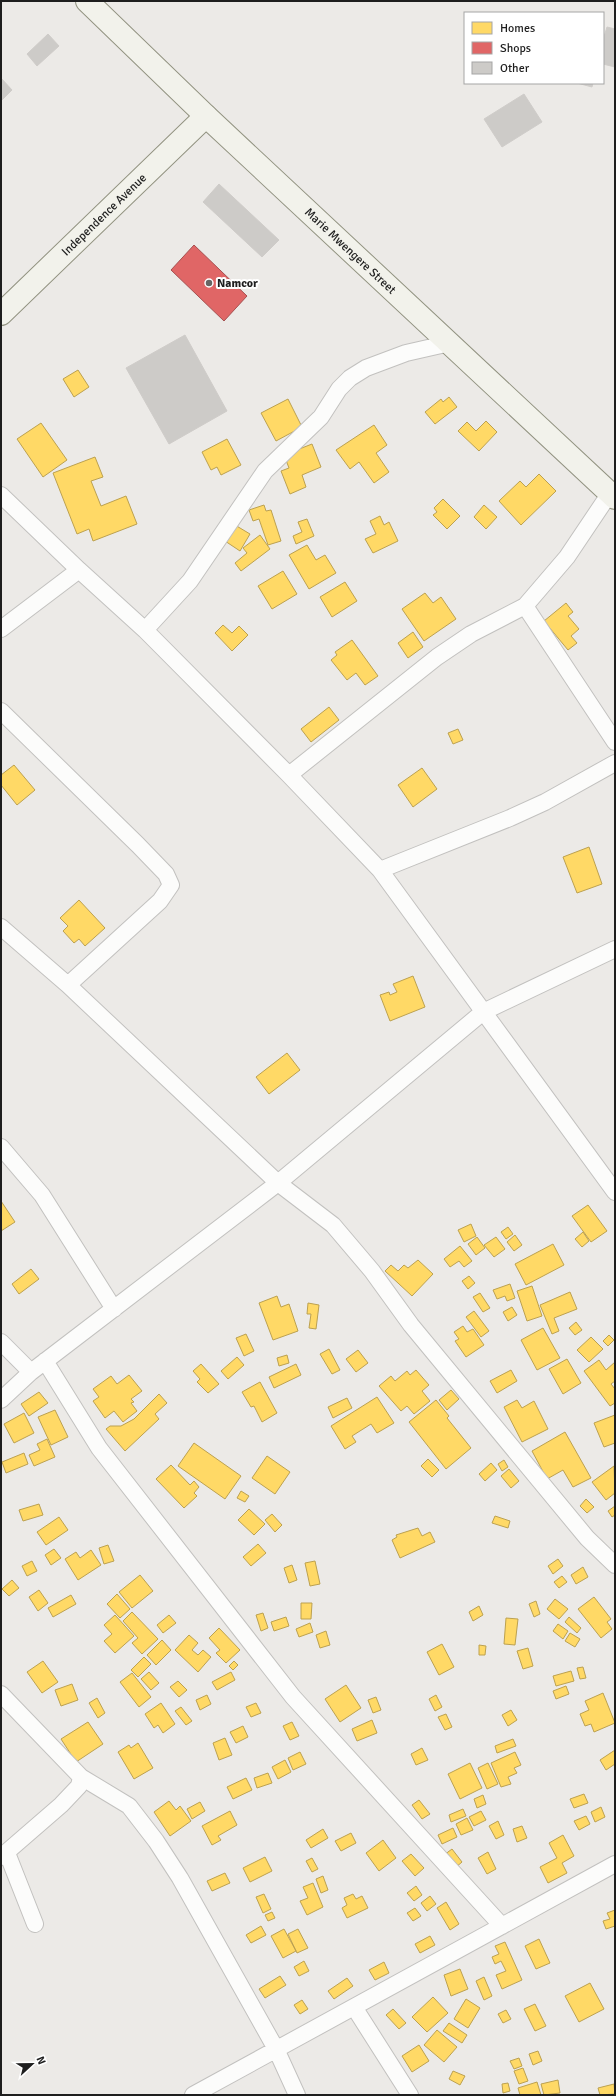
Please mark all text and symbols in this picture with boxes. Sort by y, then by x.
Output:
legend [464,12,604,84]
text: Homes [500,21,535,36]
text: Shops [500,41,531,56]
text: Other [500,61,530,76]
street label: Independence Avenue [59,171,150,259]
street label: Marie Mwengere Street [301,205,399,298]
place label: Namcor [217,276,258,291]
marker: Namcor [204,278,214,288]
north arrow [12,2044,52,2084]
text: N [33,2054,48,2066]

